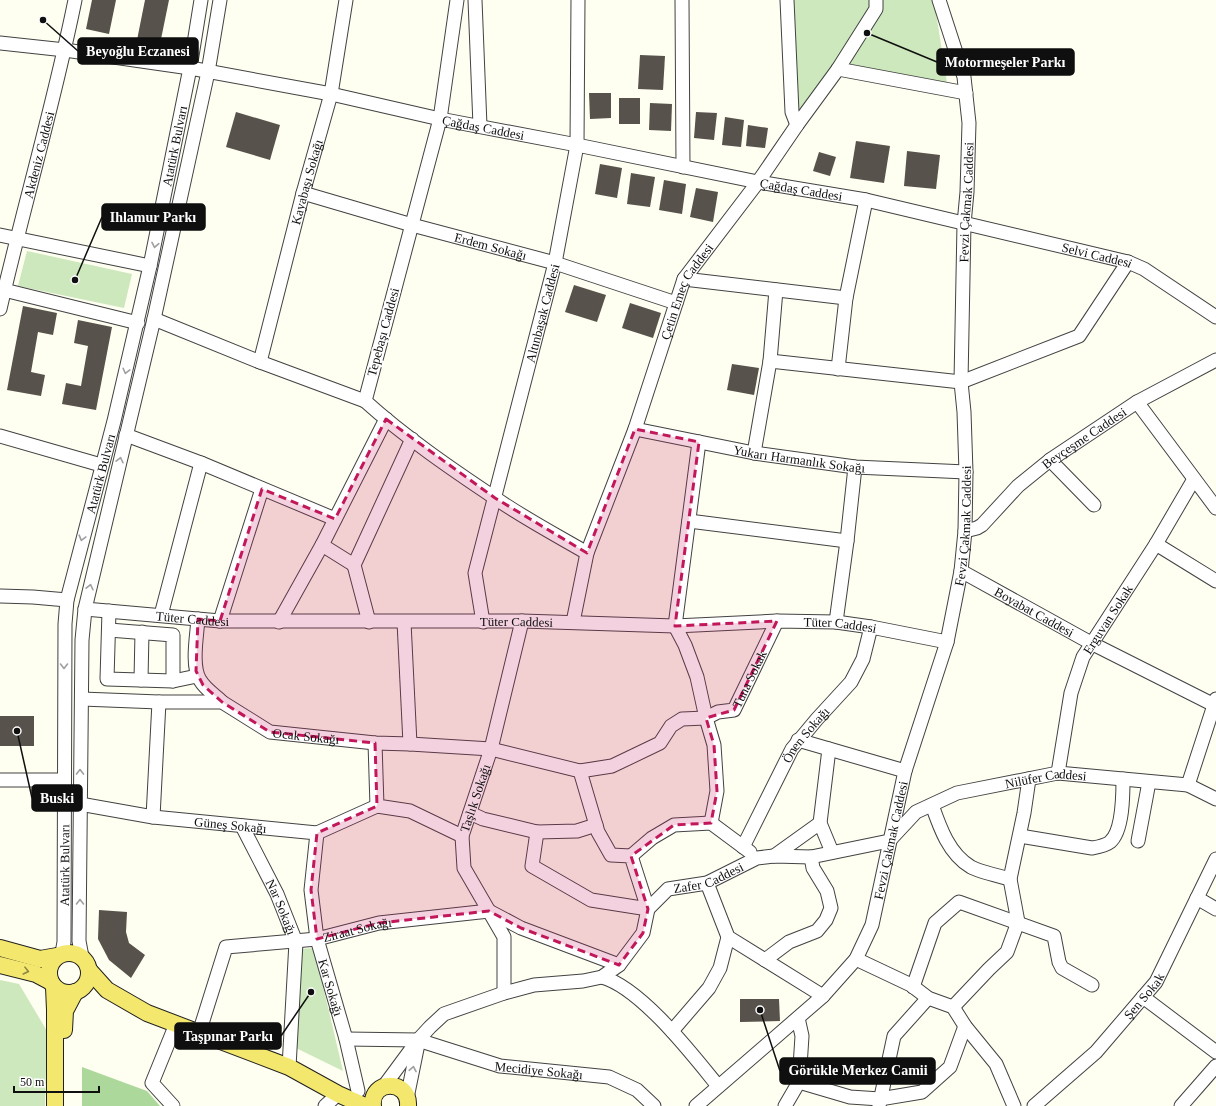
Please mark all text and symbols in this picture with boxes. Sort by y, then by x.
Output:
callout: Beyoğlu Eczanesi [78,38,198,64]
text: Beyoğlu Eczanesi [86,44,190,59]
callout: Motormeşeler Parkı [937,49,1074,75]
text: Motormeşeler Parkı [945,55,1065,70]
street label: Atatürk Bulvarı [159,104,190,188]
street label: Akdeniz Caddesi [20,109,57,200]
street label: Çağdaş Caddesi [441,112,526,142]
street label: Kayabaşı Sokağı [288,137,325,226]
street label: Fevzi Çakmak Caddesi [956,141,976,263]
street label: Çağdaş Caddesi [759,175,844,204]
callout: Ihlamur Parkı [102,204,205,230]
text: Ihlamur Parkı [110,210,196,225]
street label: Erdem Sokağı [453,229,529,263]
street label: Selvi Caddesi [1060,239,1135,271]
street label: Çetin Emeç Caddesi [657,240,716,342]
one-way arrow [151,242,159,248]
street label: Altınbaşak Caddesi [522,262,562,364]
street label: Tepebaşı Caddesi [364,286,402,378]
one-way arrow [122,368,130,375]
street label: Beyçeşme Caddesi [1038,404,1129,471]
street label: Atatürk Bulvarı [83,432,118,515]
street label: Yukarı Harmanlık Sokağı [732,442,866,475]
one-way arrow [116,457,124,463]
street label: Fevzi Çakmak Caddesi [951,465,974,587]
one-way arrow [79,535,87,541]
street label: Erguvan Sokak [1080,581,1136,657]
one-way arrow [86,584,94,590]
street label: Boyabat Caddesi [992,584,1077,640]
street label: Tüter Caddesi [155,608,230,629]
street label: Tüter Caddesi [480,613,554,630]
street label: Tüter Caddesi [803,614,878,636]
street label: Tuna Sokak [729,647,769,710]
one-way arrow [60,663,68,669]
street label: Önen Sokağı [779,703,832,765]
street label: Ocak Sokağı [272,725,341,747]
street label: Taşlık Sokağı [456,761,493,834]
street label: Nilüfer Caddesi [1003,765,1088,791]
one-way arrow [76,769,85,775]
street label: Fevzi Çakmak Caddesi [870,779,910,901]
callout: Buski [32,785,82,811]
text: Buski [40,791,74,806]
street label: Güneş Sokağı [194,814,268,836]
street label: Atatürk Bulvarı [57,824,72,906]
street label: Zafer Caddesi [672,858,746,896]
street label: Nar Sokağı [263,876,300,937]
one-way arrow [76,899,84,905]
street label: Ziraat Sokağı [321,914,393,945]
street label: Kar Sokağı [316,957,347,1018]
one-way arrow [23,967,29,975]
street label: Şen Sokak [1120,970,1167,1022]
callout: Taşpınar Parkı [175,1023,281,1049]
text: Taşpınar Parkı [183,1029,273,1044]
street label: Mecidiye Sokağı [494,1058,584,1082]
callout: Görükle Merkez Camii [780,1058,935,1084]
text: Görükle Merkez Camii [788,1063,928,1078]
one-way arrow [408,1066,417,1072]
scale bar [14,1068,99,1094]
text: 50 m [20,1075,45,1089]

